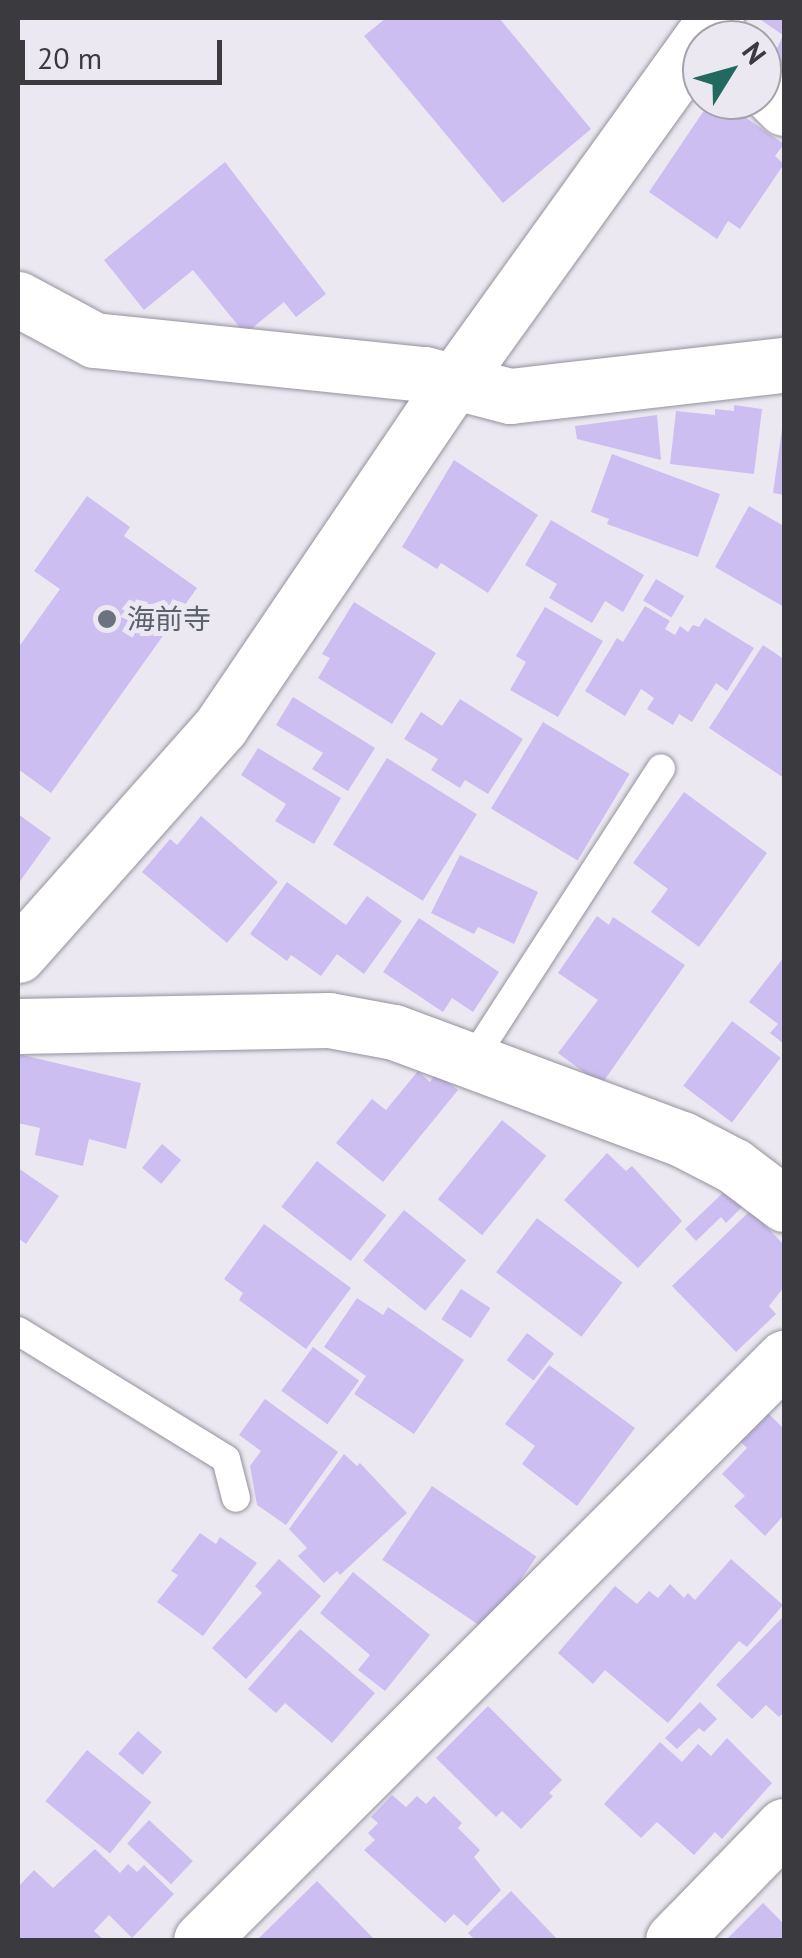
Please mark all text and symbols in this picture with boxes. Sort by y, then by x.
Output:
scale bar [25,20,228,82]
north arrow [682,20,782,120]
text: N [734,34,775,71]
text: 20 m [37,38,102,77]
place label: 海前寺 [127,602,211,636]
marker: 海前寺 [96,608,118,630]

